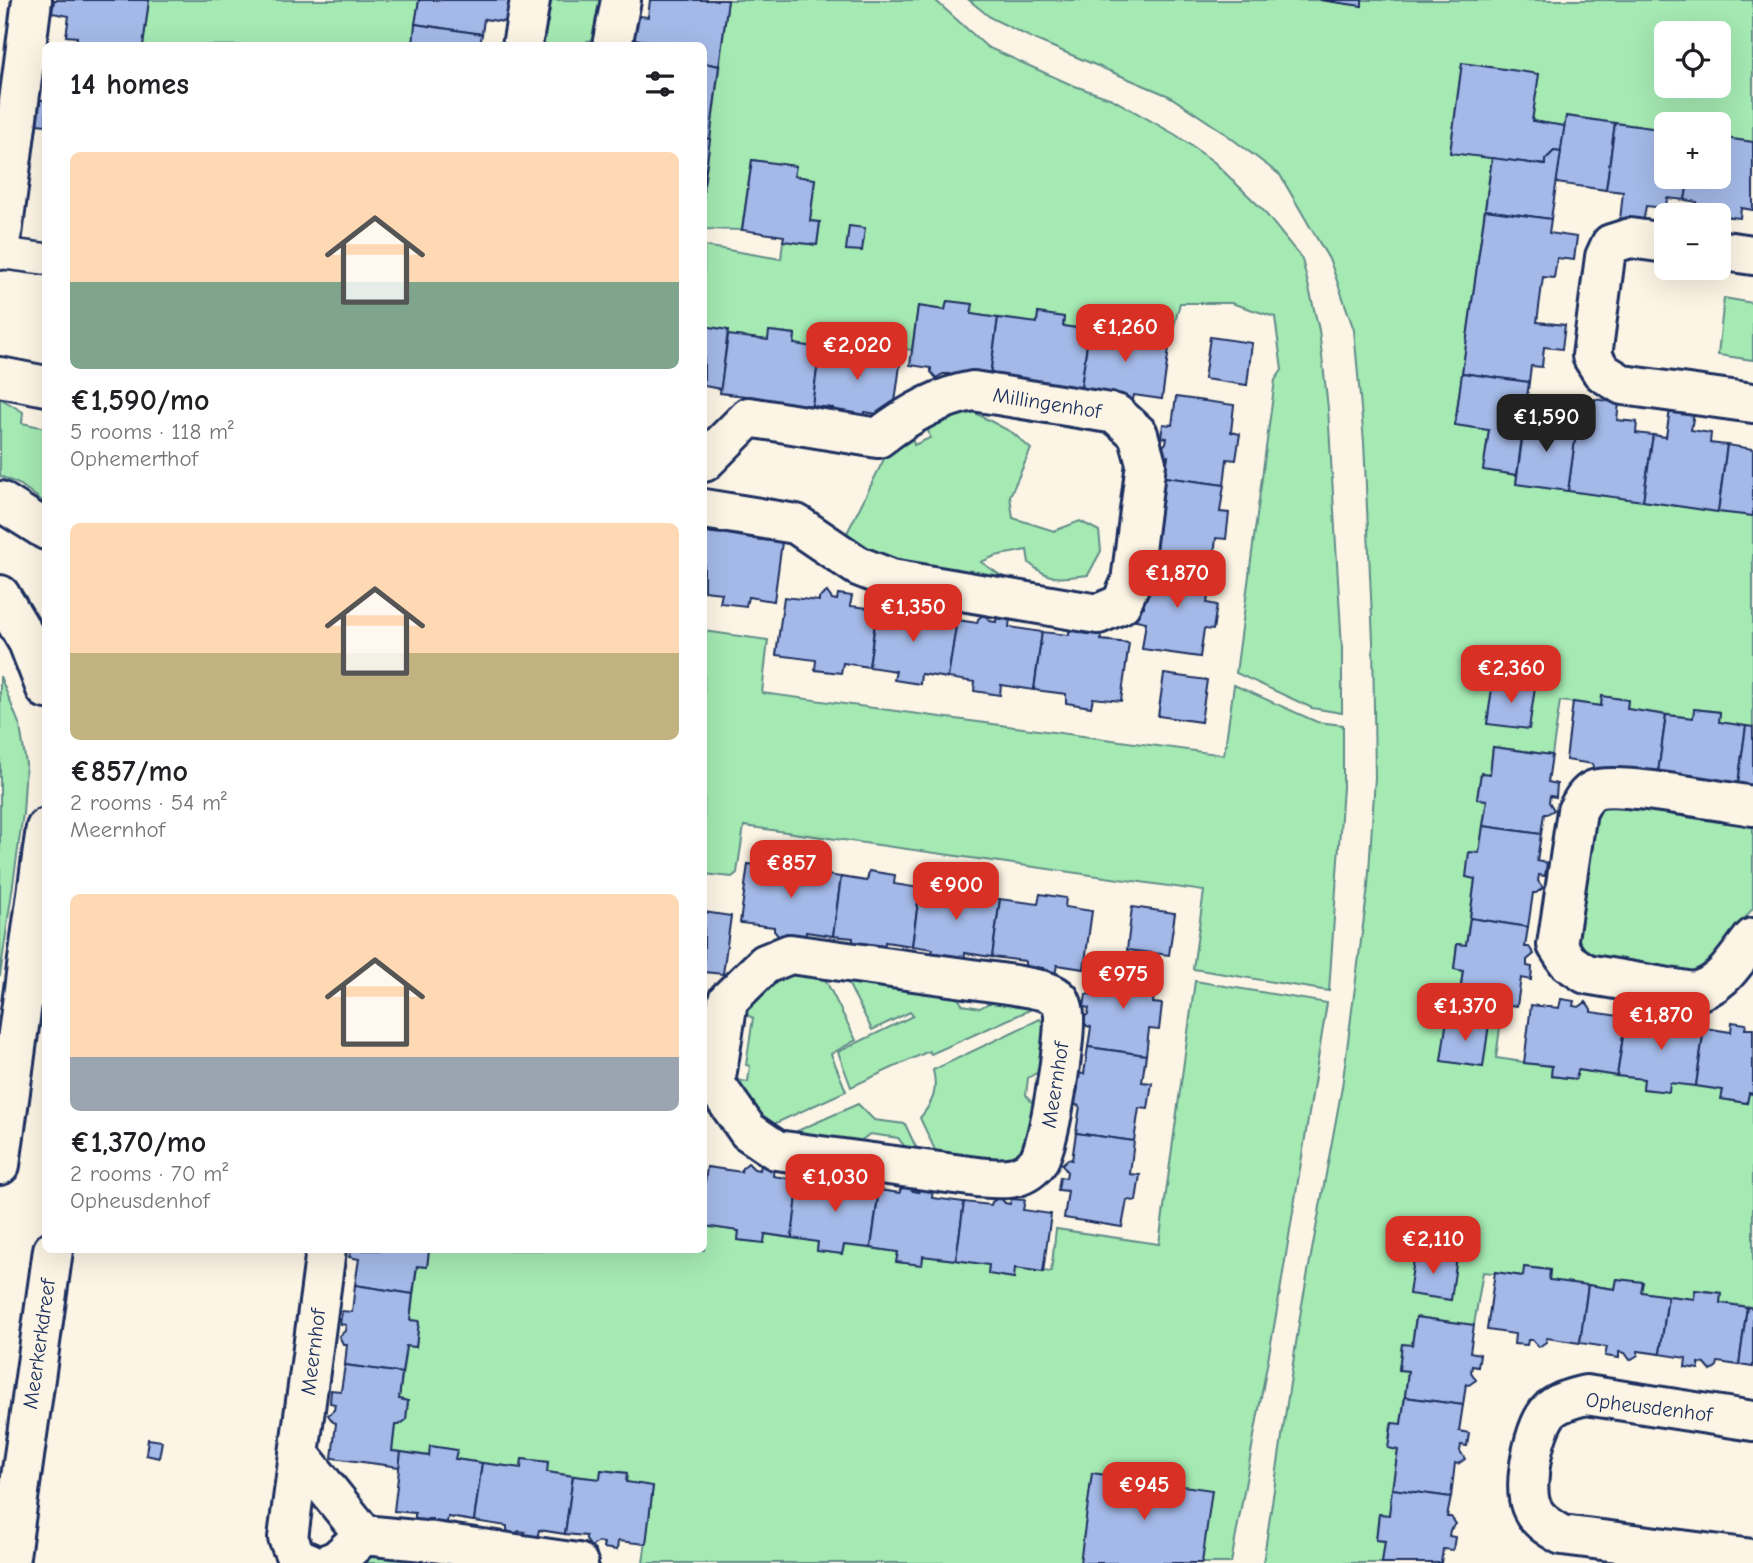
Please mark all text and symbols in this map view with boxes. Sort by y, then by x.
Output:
map controls [1654,21,1731,280]
button: locate [1654,21,1731,98]
icon: filters [641,65,679,103]
text: 14 homes [70,67,189,102]
button: + [1654,112,1731,189]
icon: home [312,197,438,323]
button: − [1654,203,1731,280]
pin: €1,260 [1068,304,1182,364]
text: €1,260 [1092,313,1158,340]
pin: €2,020 [800,322,914,382]
text: €2,020 [822,331,892,358]
text: €1,590/mo [70,383,210,418]
street label: Millingenhof [991,383,1104,424]
pin: €1,590 [1489,394,1603,454]
text: €1,590 [1513,403,1579,430]
text: 5 rooms · 118 m² [70,418,234,445]
text: Ophemerthof [70,445,198,472]
pin: €1,870 [1120,550,1234,610]
text: €1,870 [1145,559,1209,586]
icon: home [312,568,438,694]
pin: €1,350 [856,584,970,644]
text: €1,350 [880,593,946,620]
pin: €2,360 [1454,646,1568,705]
text: €2,360 [1477,654,1545,681]
text: €857/mo [70,754,188,789]
text: 2 rooms · 54 m² [70,789,227,816]
text: Meernhof [70,816,165,843]
pin: €857 [750,841,832,900]
text: €857 [766,849,816,876]
pin: €900 [915,862,997,922]
text: €900 [929,871,983,898]
icon: home [312,939,438,1065]
pin: €975 [1082,951,1164,1011]
text: €975 [1098,960,1148,987]
pin: €1,370 [1408,984,1522,1043]
text: €1,370 [1433,992,1497,1019]
pin: €1,870 [1604,992,1718,1052]
text: €1,870 [1629,1001,1693,1028]
street label: Meernhof [1036,1039,1074,1130]
text: €1,370/mo [70,1125,206,1160]
pin: €1,030 [778,1154,892,1214]
text: 2 rooms · 70 m² [70,1160,228,1187]
text: €1,030 [802,1163,868,1190]
text: Opheusdenhof [70,1187,209,1214]
pin: €2,110 [1376,1216,1490,1276]
text: €2,110 [1402,1225,1464,1252]
street label: Meerkerkdreef [18,1276,60,1411]
street label: Meernhof [296,1306,330,1397]
street label: Opheusdenhof [1584,1387,1715,1427]
pin: €945 [1103,1462,1185,1522]
text: €945 [1119,1471,1169,1498]

